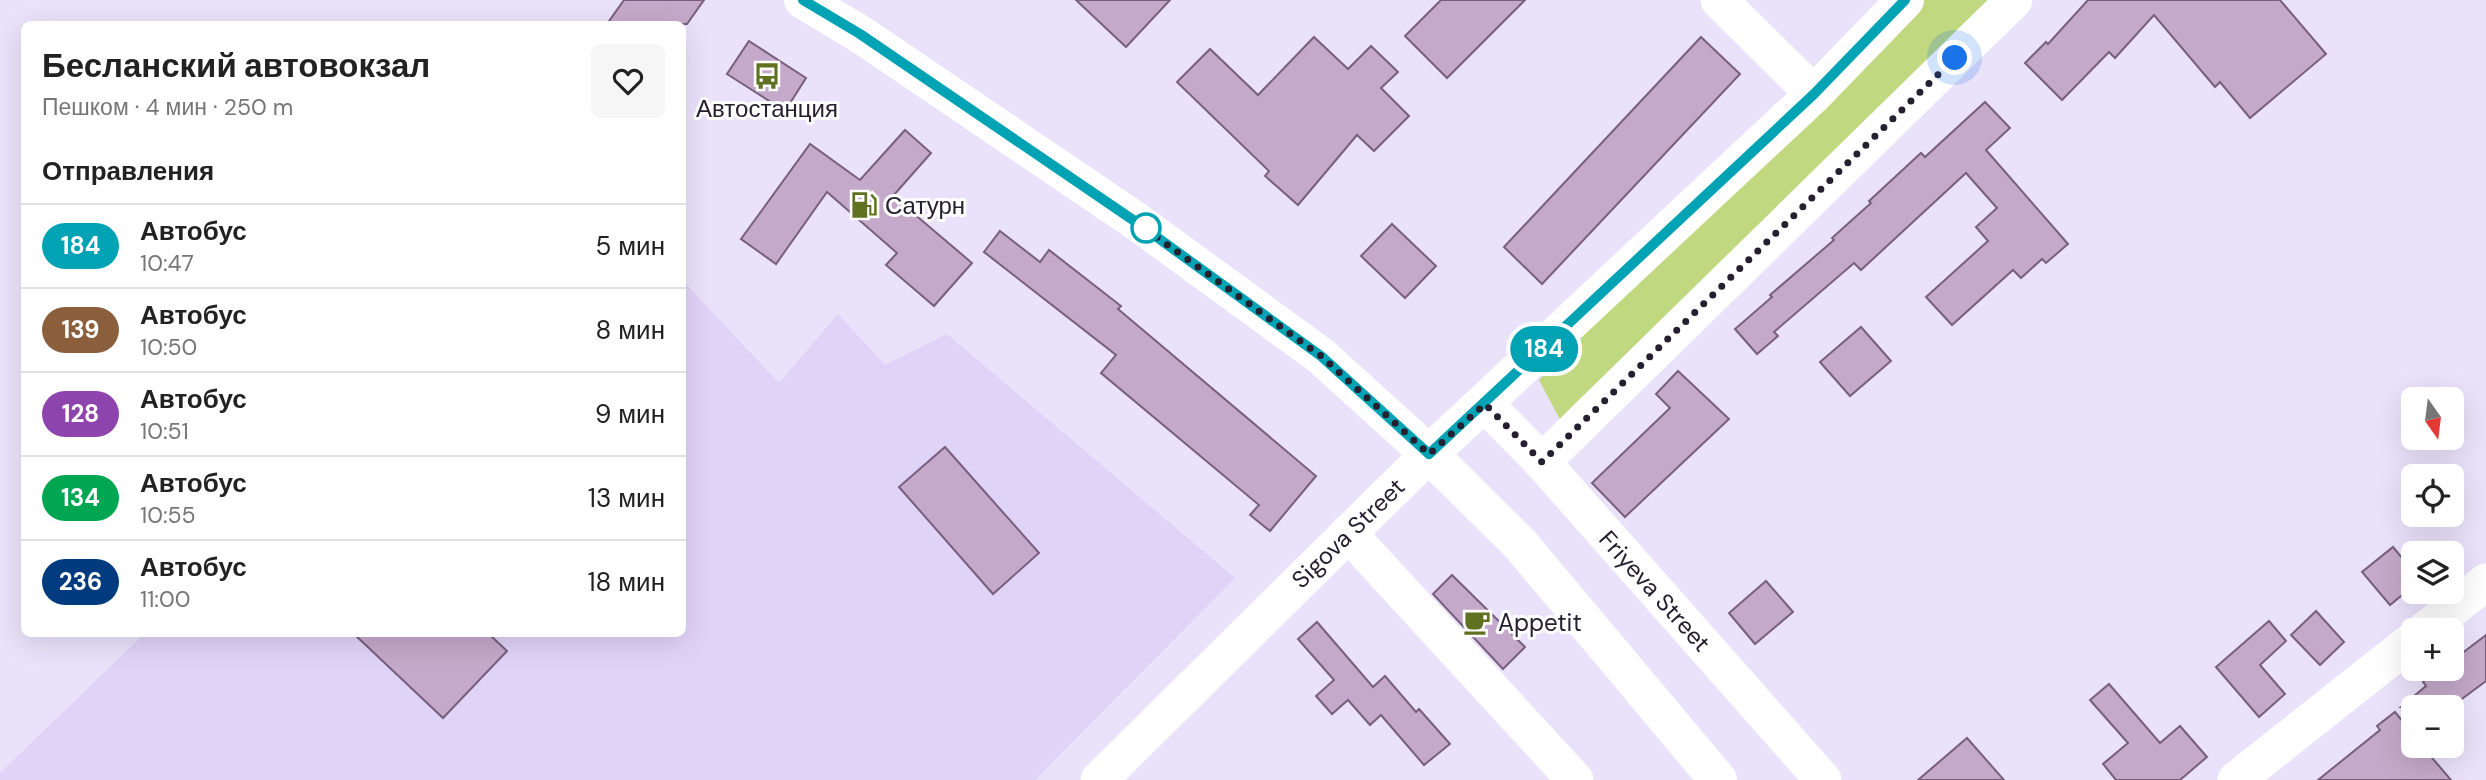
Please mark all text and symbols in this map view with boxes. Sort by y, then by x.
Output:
your location [1937,40,1972,75]
text: Бесланский автовокзал [42,44,430,87]
button: heart [591,44,665,118]
bus stop icon: Автостанция [752,61,782,91]
text: Пешком · 4 мин · 250 m [42,92,293,122]
place label: Автостанция [696,93,838,124]
text: Отправления [42,154,214,188]
fuel station icon: Сатурн [849,190,879,220]
place label: Сатурн [885,190,965,221]
unlabelled marker [1131,213,1161,243]
text: Автобус [140,214,247,248]
text: 5 мин [595,229,665,263]
text: 184 [61,230,100,261]
text: 10:47 [140,248,194,278]
text: Автобус [140,298,247,332]
text: 8 мин [596,313,665,347]
text: 139 [62,314,99,345]
line badge: 184 [1504,326,1584,372]
text: 10:50 [140,332,197,362]
text: 184 [1524,333,1564,364]
text: Автобус [140,382,247,416]
north arrow [2401,387,2464,450]
map controls [2401,387,2464,758]
text: 9 мин [595,397,665,431]
text: 128 [62,398,99,429]
text: 10:51 [140,416,189,446]
button: locate [2401,464,2464,527]
text: Автобус [140,466,247,500]
street label: Sigova Street [1285,471,1411,595]
text: 13 мин [588,481,665,515]
text: 134 [61,482,100,513]
text: 10:55 [140,500,196,530]
street label: Friyeva Street [1593,524,1717,658]
button: layers [2401,541,2464,604]
text: Автобус [140,550,247,584]
text: 18 мин [587,565,665,599]
text: 236 [59,566,102,597]
text: 11:00 [140,584,190,614]
cafe icon: Appetit [1462,607,1492,637]
place label: Appetit [1498,607,1582,638]
button: + [2401,618,2464,681]
button: − [2401,695,2464,758]

